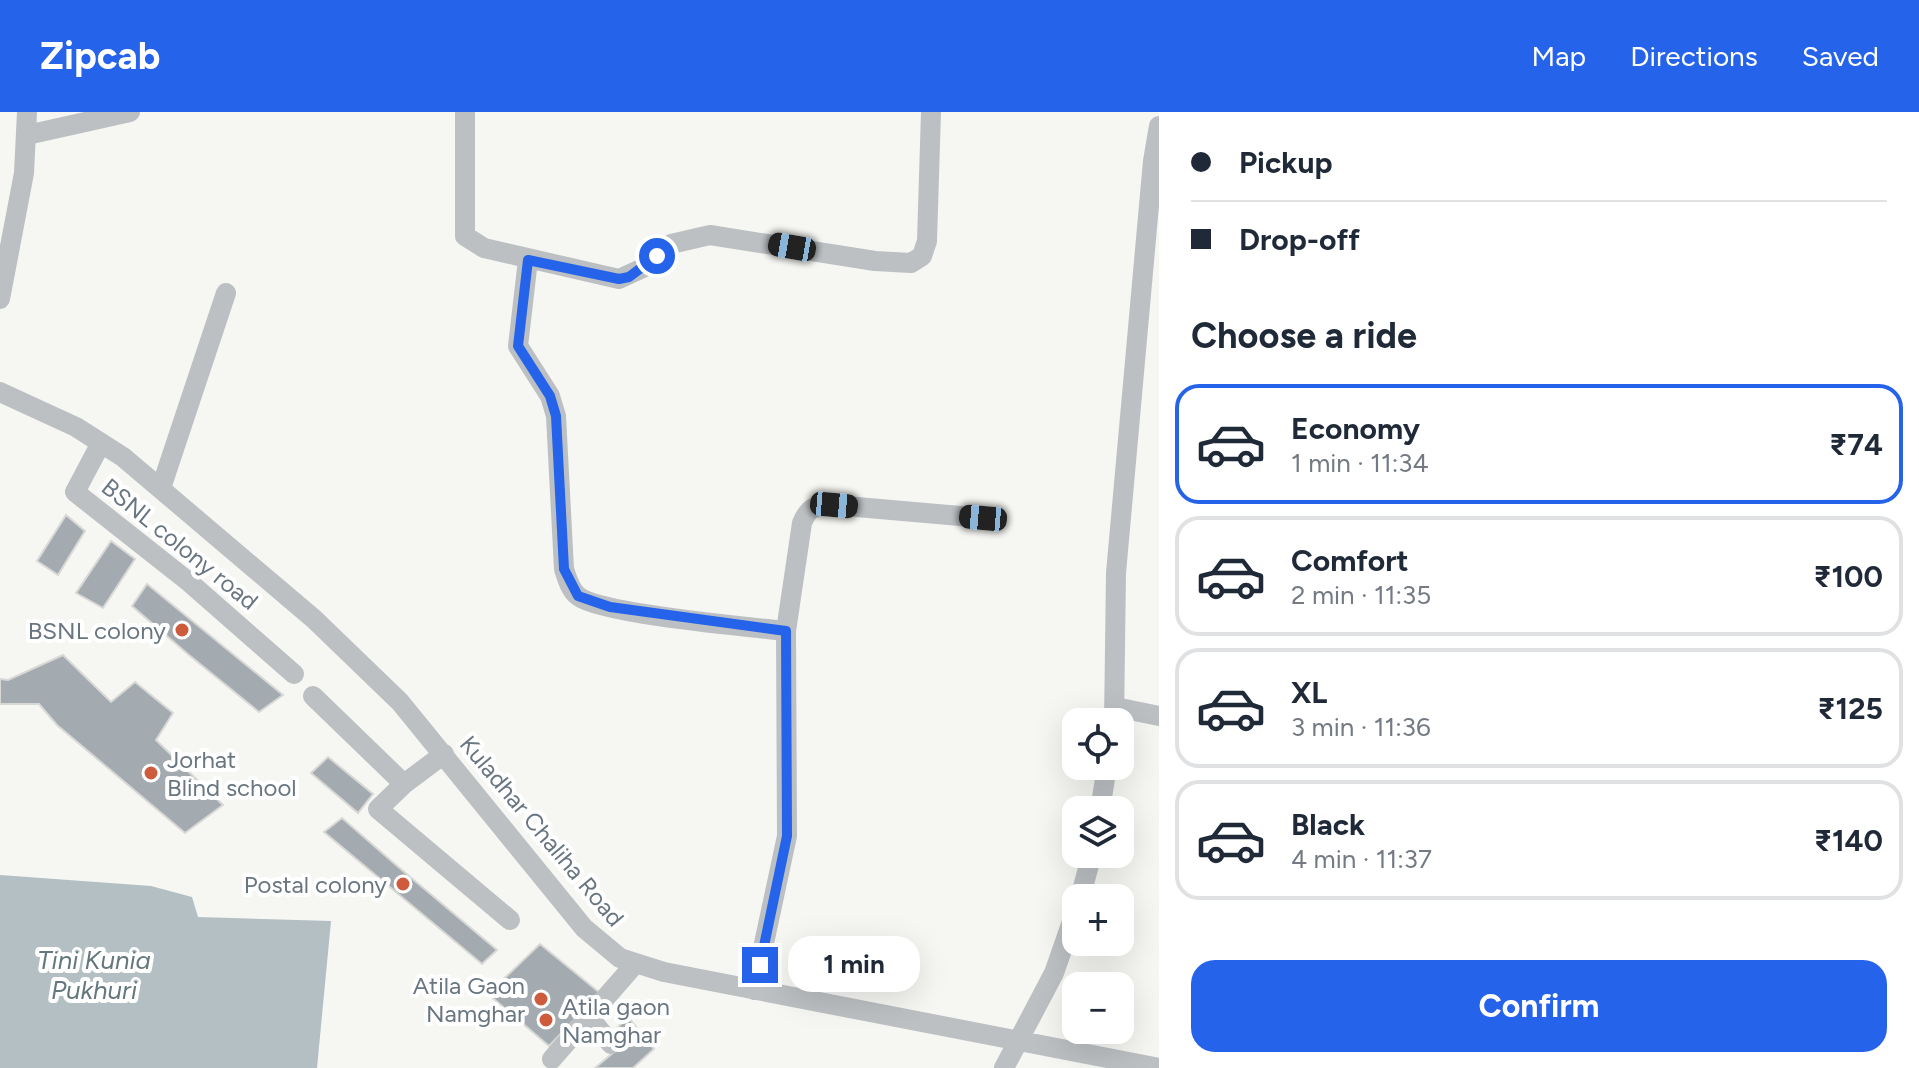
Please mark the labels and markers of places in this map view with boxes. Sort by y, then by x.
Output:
place label: BSNL colony [28,616,166,645]
marker: BSNL colony [173,621,191,639]
place label: Jorhat Blind school [167,745,297,802]
marker: Jorhat Blind school [142,764,160,782]
place label: Postal colony [244,870,387,899]
marker: Postal colony [394,875,412,893]
place label: Atila Gaon Namghar [413,971,525,1028]
marker: Atila Gaon Namghar [532,990,550,1008]
place label: Atila gaon Namghar [562,992,670,1049]
marker: Atila gaon Namghar [537,1011,555,1029]

